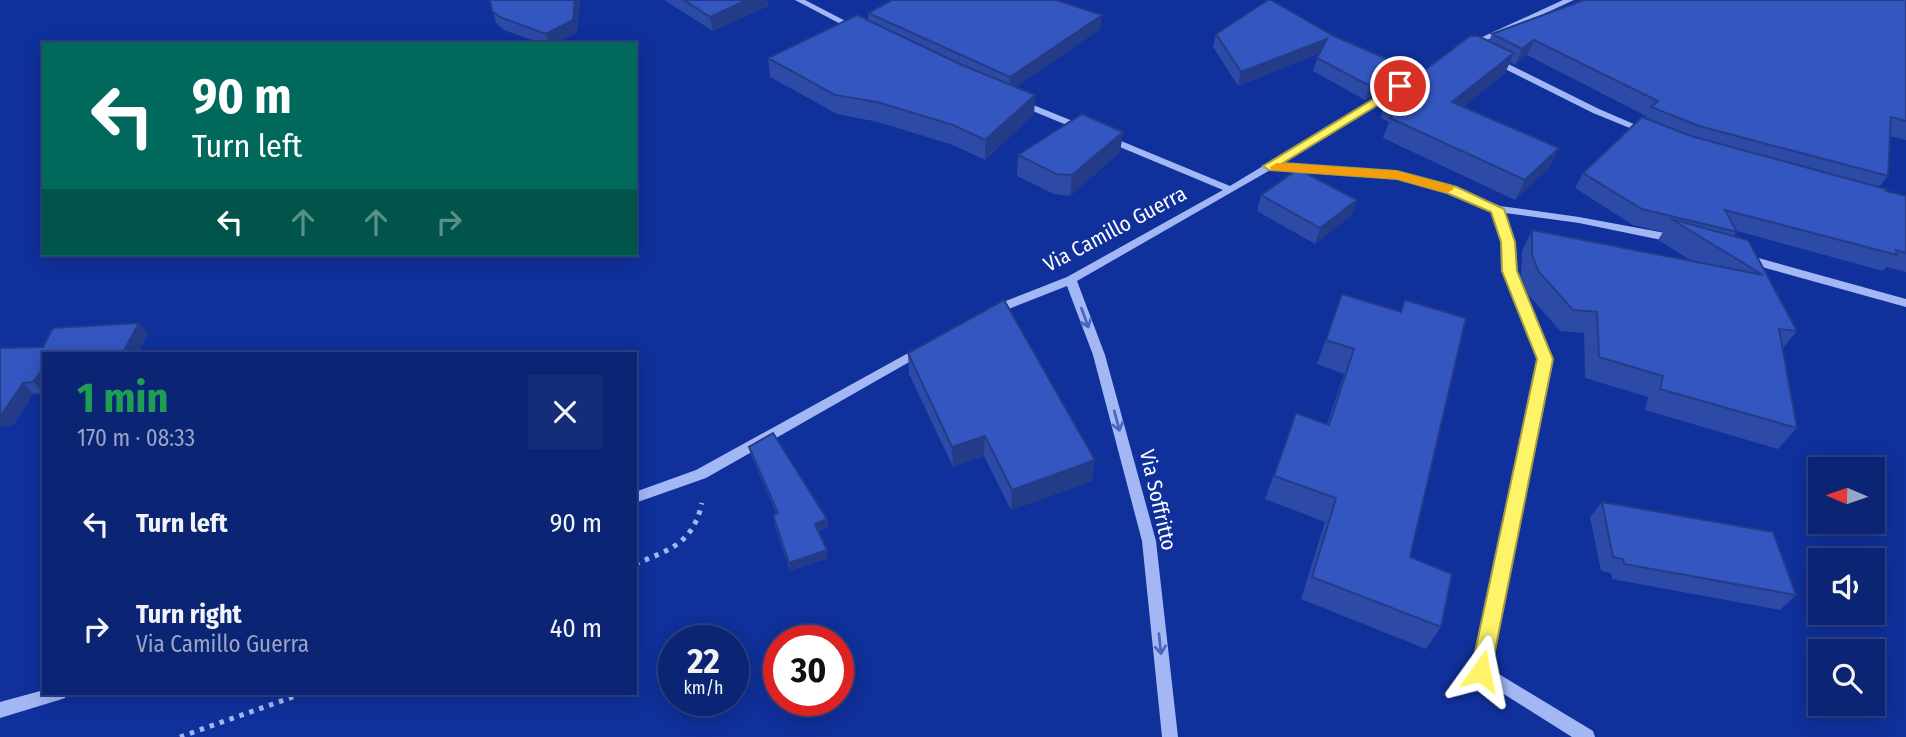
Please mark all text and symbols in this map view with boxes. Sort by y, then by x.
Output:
pin [1370,56,1430,116]
text: 90 m [192,67,292,126]
icon: arrive [1381,67,1419,105]
icon: left [77,70,168,161]
text: Turn left [192,127,302,165]
street label: Via Camillo Guerra [1039,180,1191,278]
icon: left [211,203,249,241]
icon: ahead [284,203,322,241]
icon: ahead [357,203,395,241]
icon: right [430,203,468,241]
one-way arrow [1080,306,1092,328]
text: 1 min [77,373,168,423]
button: close [528,375,602,449]
one-way arrow [1111,409,1124,432]
text: 170 m · 08:33 [77,424,195,452]
street label: Via Soffritto [1134,447,1182,553]
north arrow [1808,457,1885,534]
map controls [1808,457,1885,716]
icon: left [77,505,115,543]
text: Turn left [136,508,228,539]
text: 90 m [550,508,602,539]
button: sound [1808,548,1885,625]
text: Turn right [136,599,242,630]
icon: right [77,610,115,648]
text: 40 m [550,613,602,644]
speed limit sign: 30 [763,625,854,716]
text: Via Camillo Guerra [136,630,309,658]
one-way arrow [1154,632,1167,655]
position arrow [1444,634,1518,708]
button: search [1808,639,1885,716]
text: 22 [687,640,720,682]
text: km/h [683,677,724,699]

